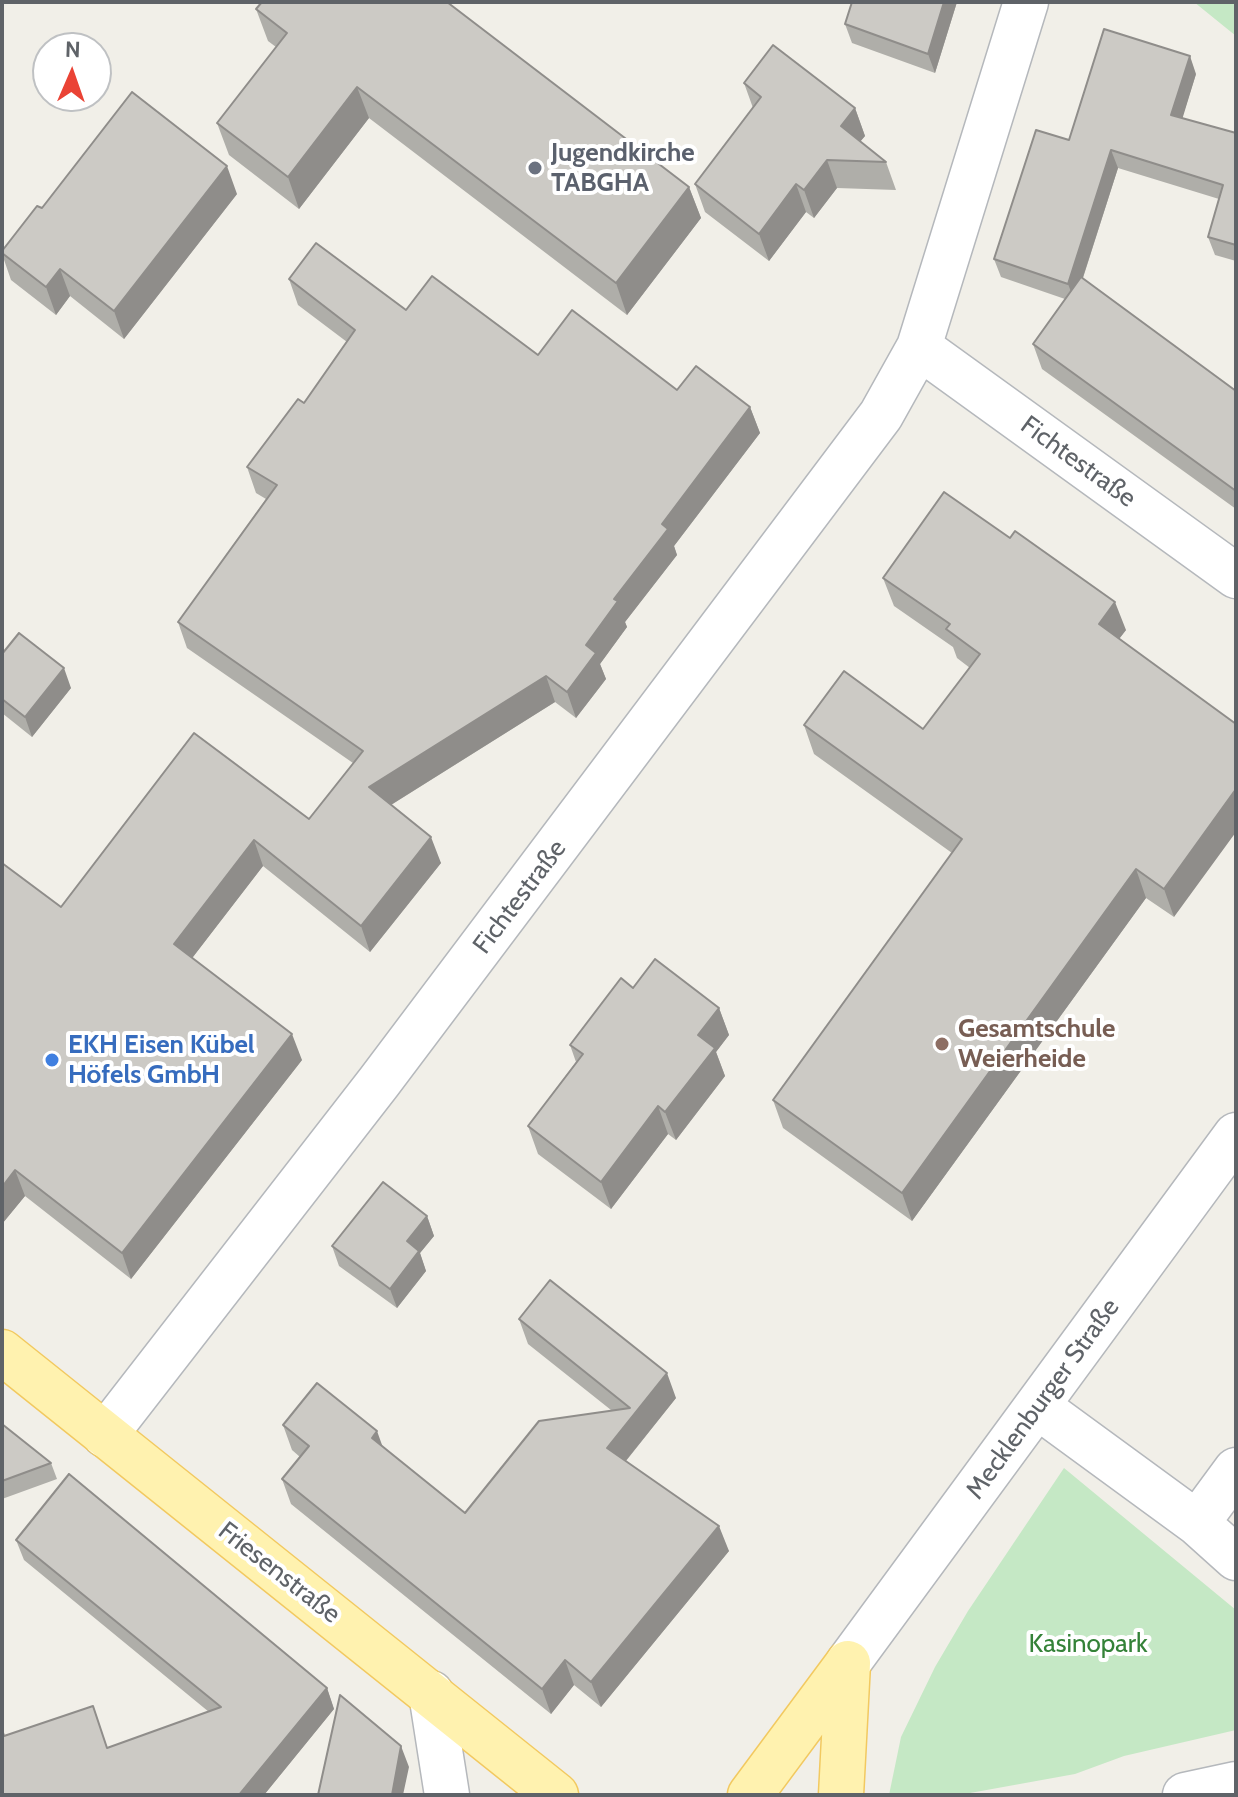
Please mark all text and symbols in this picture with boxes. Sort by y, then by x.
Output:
north arrow [32,32,112,112]
text: N [65,36,81,63]
place label: Jugendkirche TABGHA [551,137,695,198]
marker: Jugendkirche TABGHA [526,159,544,177]
street label: Fichtestraße [1014,410,1142,514]
street label: Fichtestraße [467,834,573,960]
place label: Gesamtschule Weierheide [958,1013,1115,1074]
place label: EKH Eisen Kübel Höfels GmbH [68,1029,255,1090]
marker: Gesamtschule Weierheide [933,1035,951,1053]
marker: EKH Eisen Kübel Höfels GmbH [43,1051,61,1069]
street label: Mecklenburger Straße [960,1293,1126,1505]
street label: Friesenstraße [212,1516,346,1630]
park label: Kasinopark [1028,1628,1148,1660]

